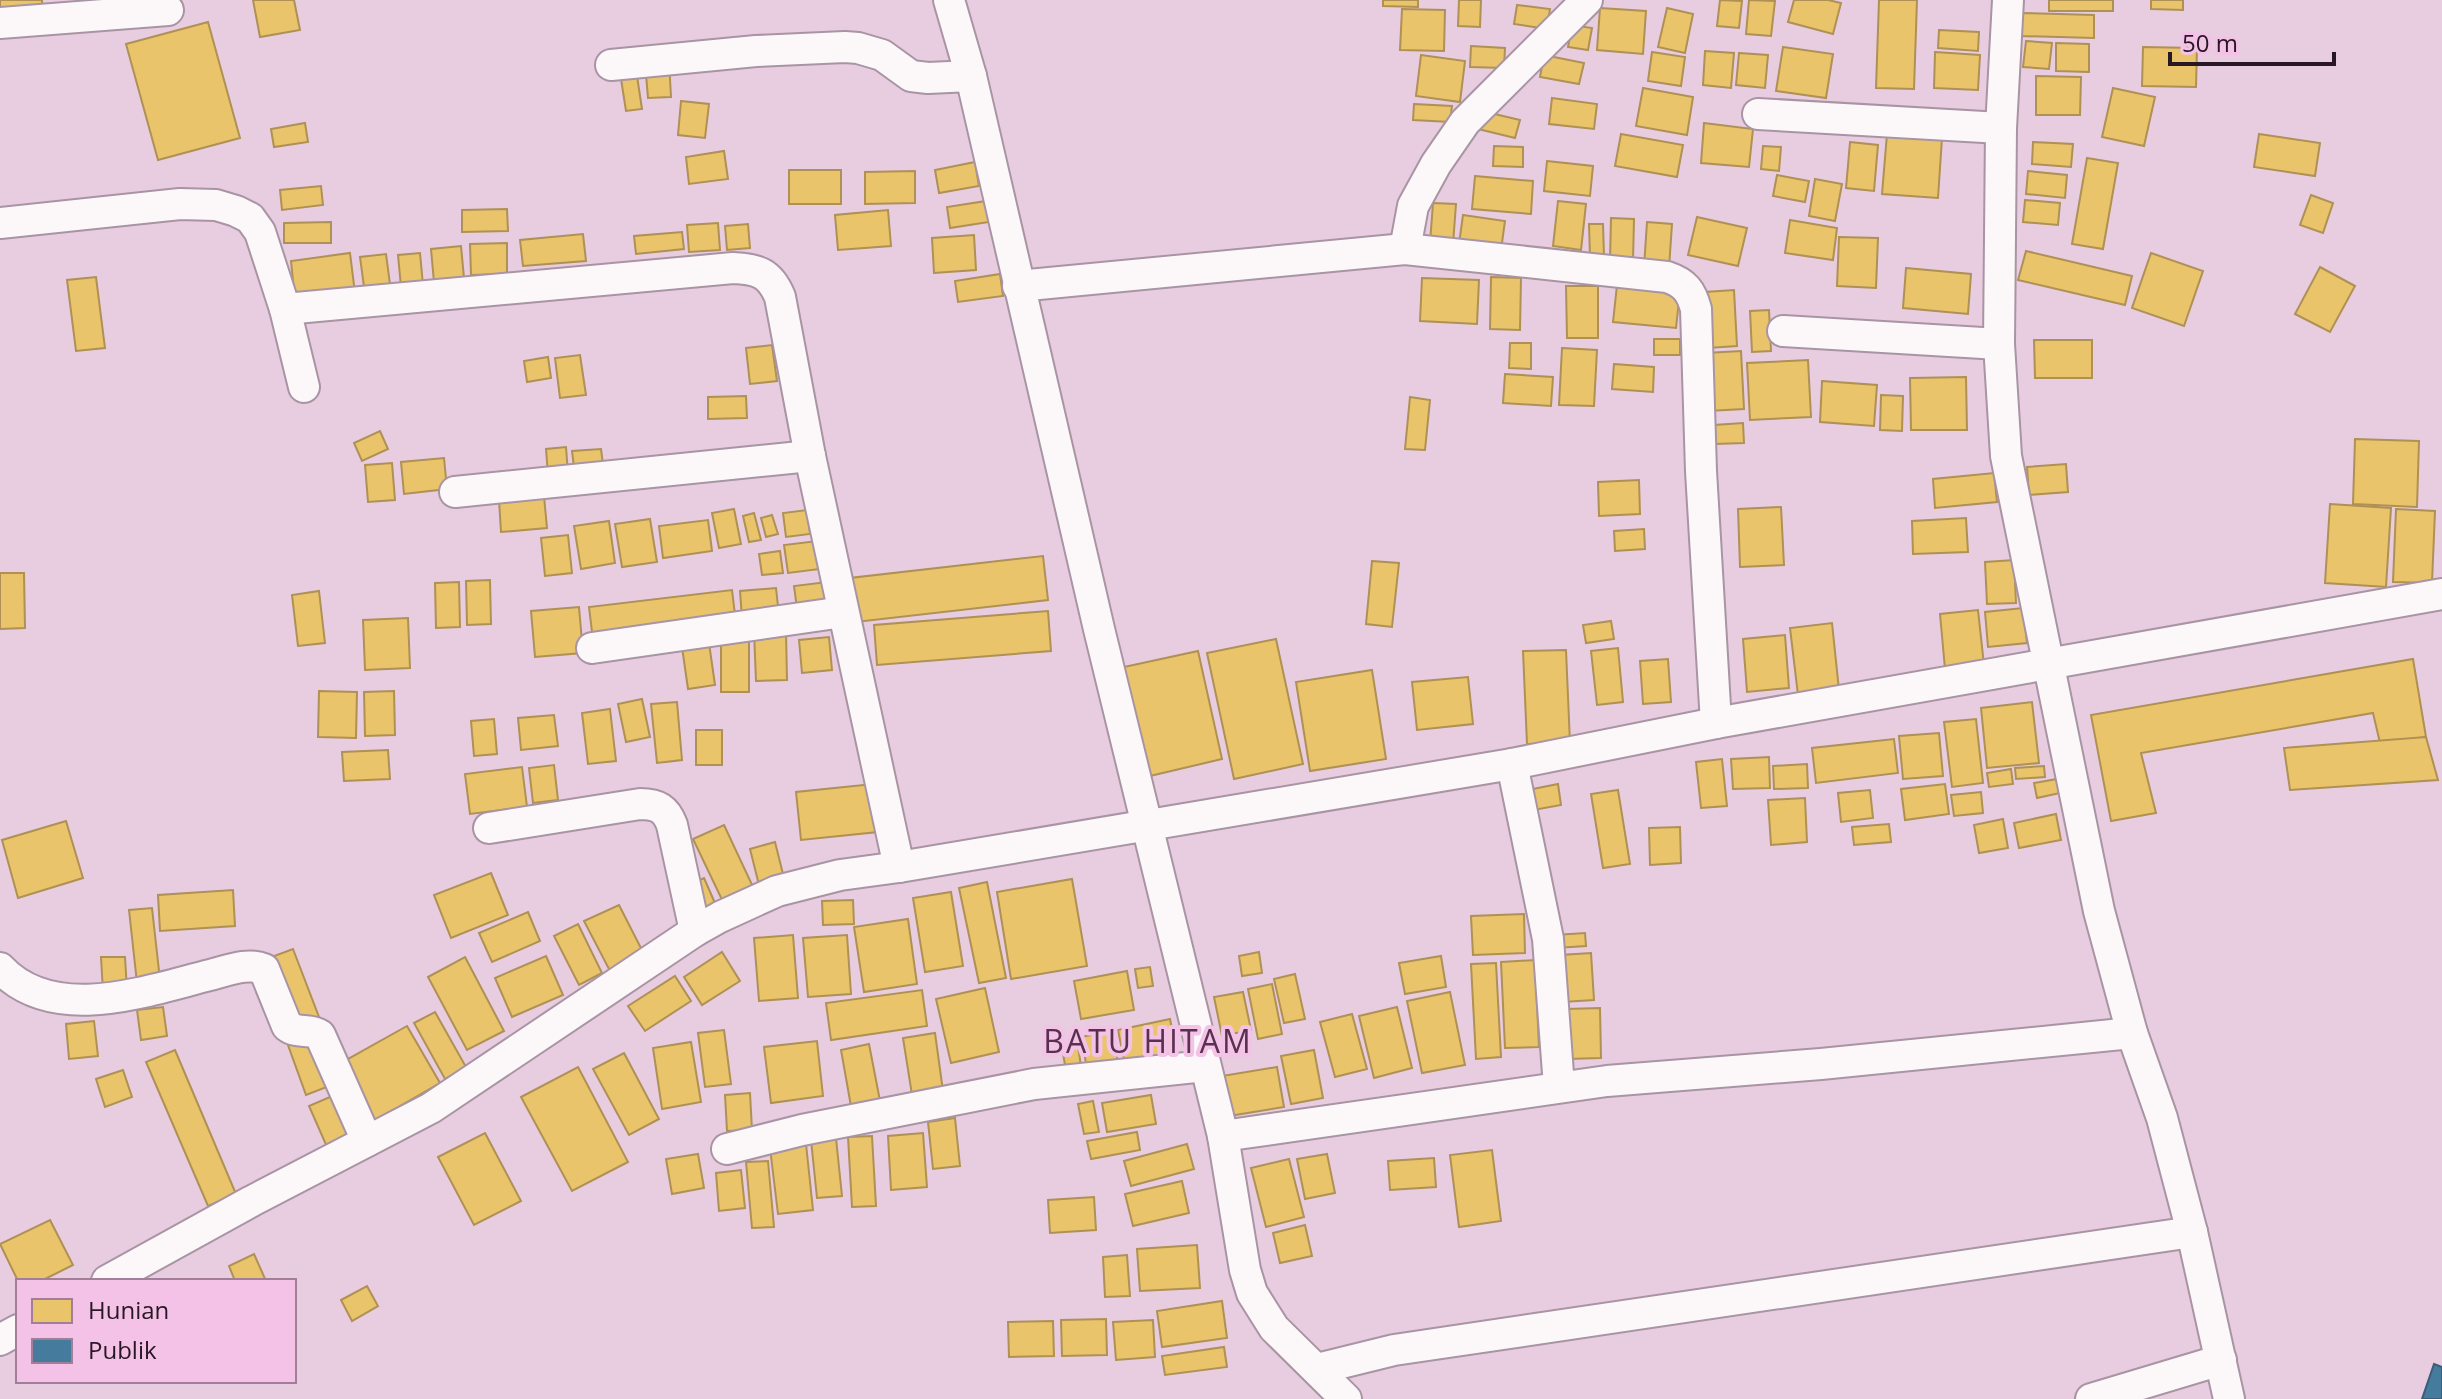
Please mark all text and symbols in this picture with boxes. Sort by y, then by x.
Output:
scale bar [2170,16,2334,66]
text: 50 m [2182,26,2238,59]
district label: BATU HITAM [1043,1019,1253,1062]
legend [16,1279,296,1383]
text: Hunian [88,1293,169,1326]
text: Publik [88,1333,157,1366]

